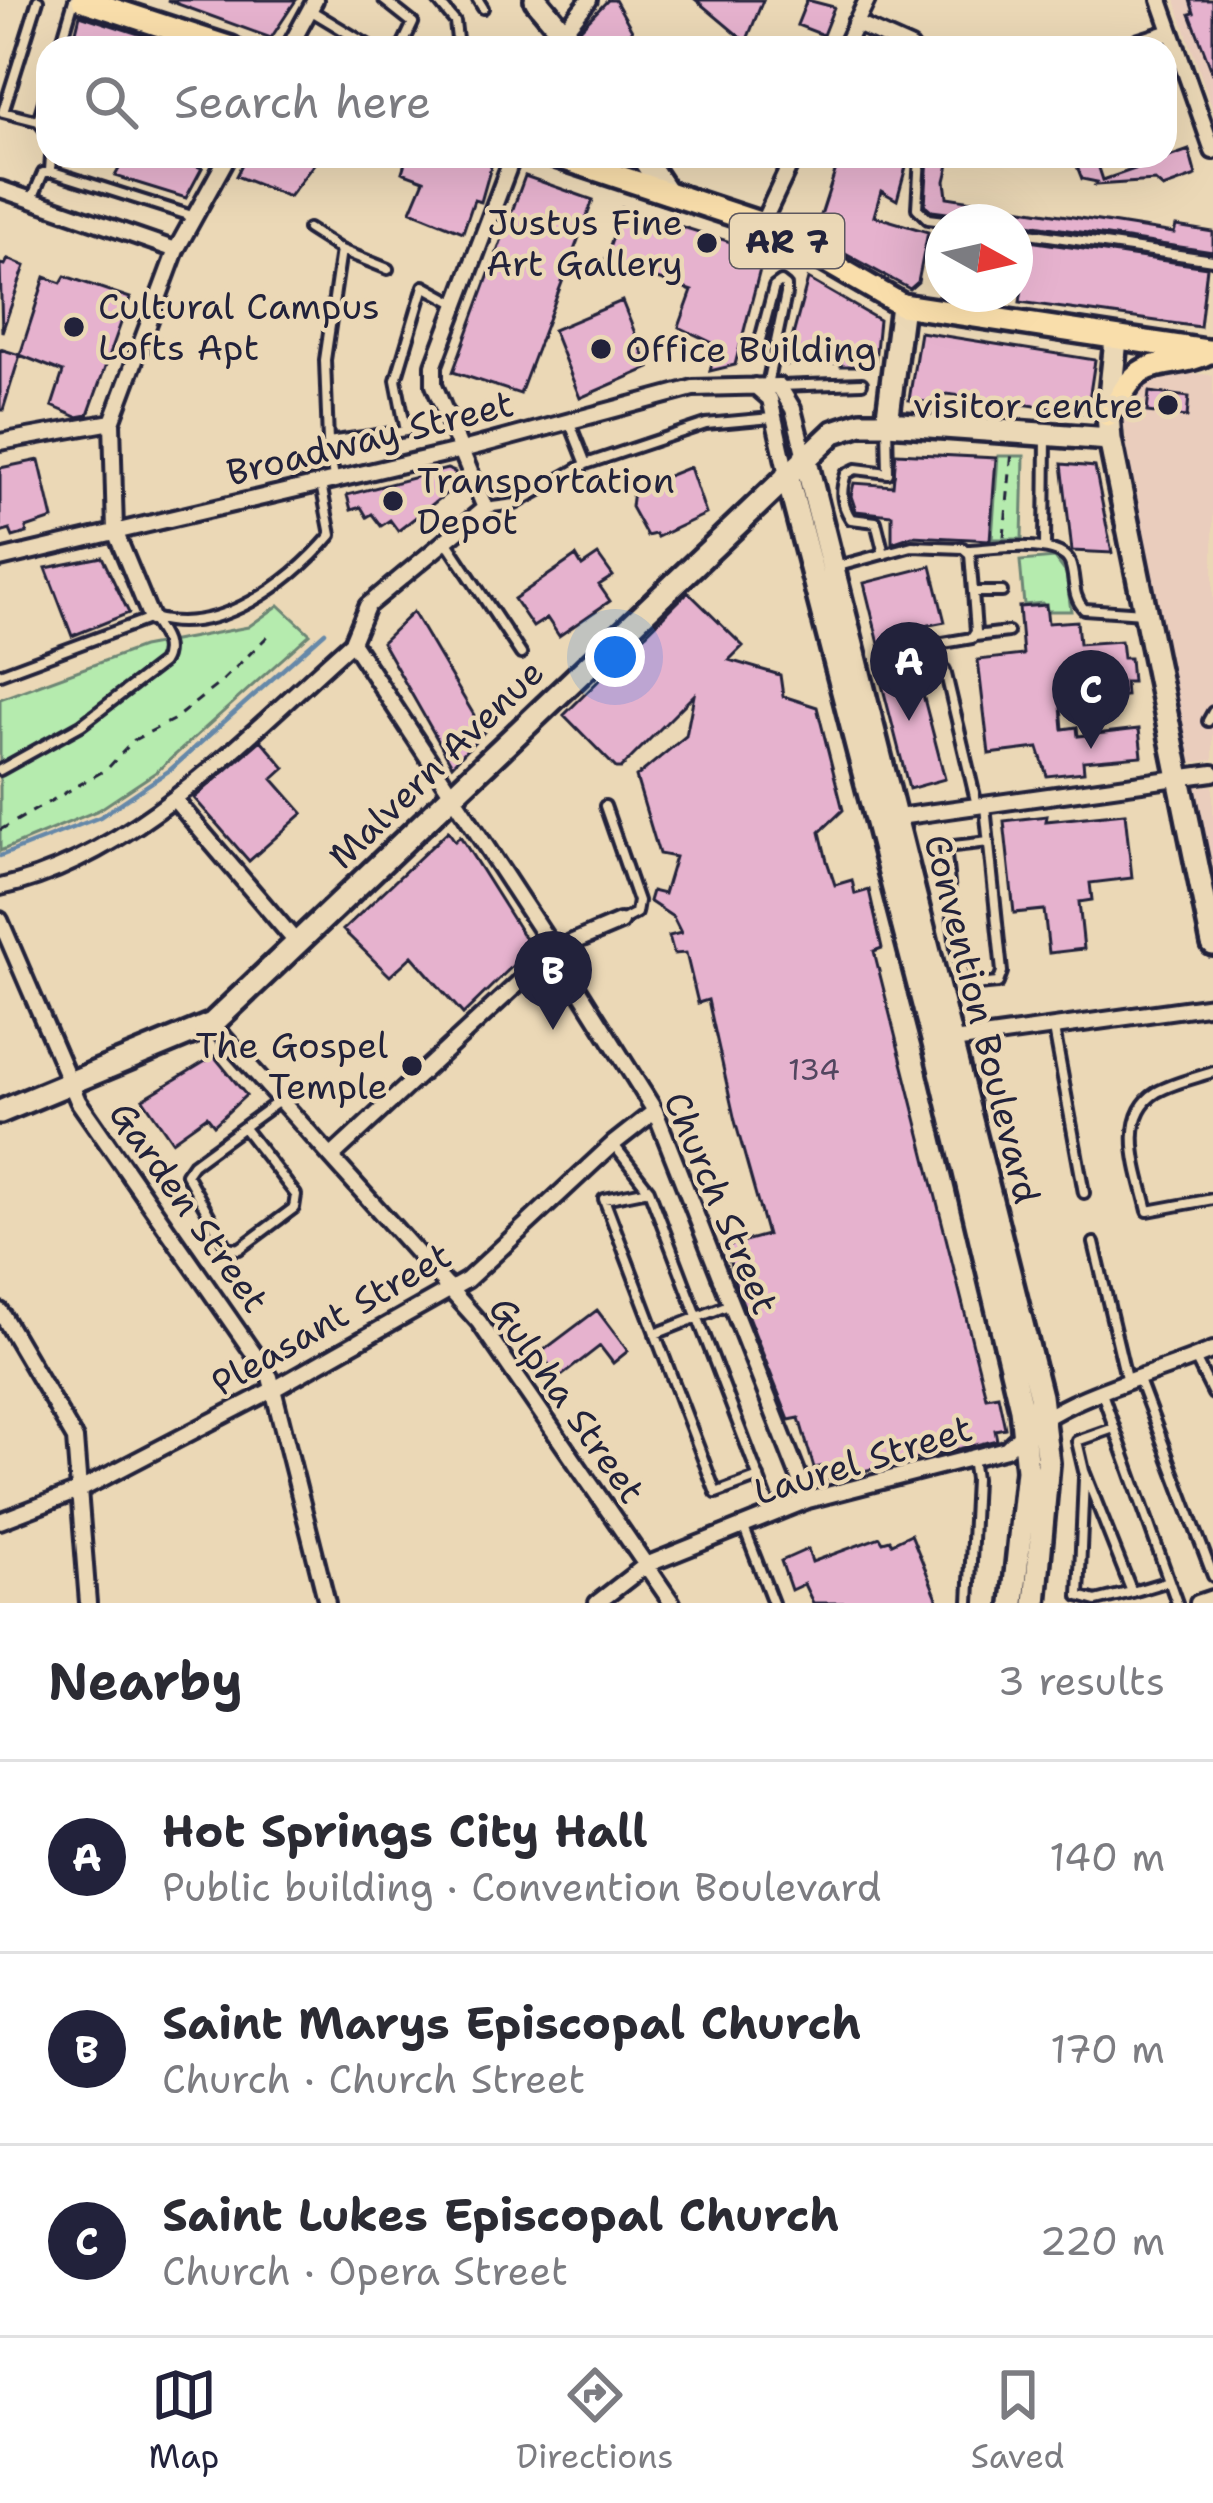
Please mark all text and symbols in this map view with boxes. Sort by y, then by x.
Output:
search box [36,36,1177,168]
icon: search [78,69,144,135]
text: Search here [174,72,431,132]
place label: Justus Fine Art Gallery [486,198,683,288]
north arrow [925,204,1033,312]
road number: AR 7 [730,214,844,268]
marker: Justus Fine Art Gallery [694,230,720,256]
place label: Cultural Campus Lofts Apt [98,282,380,372]
marker: Cultural Campus Lofts Apt [61,314,87,340]
place label: Office Building [625,325,877,374]
marker: Office Building [588,336,614,362]
street label: Broadway Street [222,379,518,497]
place label: visitor centre [913,381,1144,430]
marker: visitor centre [1155,392,1181,418]
place label: Transportation Depot [417,456,675,546]
marker: Transportation Depot [380,488,406,514]
pin: A [870,622,948,721]
your location [585,627,645,687]
street label: Malvern Avenue [317,648,555,880]
pin: C [1052,650,1130,749]
street label: Convention Boulevard [912,829,1052,1209]
pin: B [514,931,592,1030]
place label: The Gospel Temple [195,1021,388,1111]
house number: 134 [788,1049,840,1090]
marker: The Gospel Temple [399,1053,425,1079]
street label: Church Street [652,1084,790,1322]
street label: Garden Street [98,1092,280,1322]
street label: Pleasant Street [202,1230,460,1408]
street label: Gulpha Street [478,1287,656,1513]
street label: Laurel Street [748,1404,978,1516]
text: Nearby [48,1647,243,1715]
text: 3 results [998,1655,1165,1707]
text: Hot Springs City Hall [162,1801,648,1861]
text: A [72,1831,102,1883]
text: 140 m [1049,1831,1165,1883]
text: Public building · Convention Boulevard [162,1861,882,1913]
text: Saint Marys Episcopal Church [162,1993,861,2053]
text: B [75,2023,99,2075]
text: 170 m [1050,2023,1165,2075]
text: Church · Church Street [162,2053,585,2105]
text: Saint Lukes Episcopal Church [162,2185,839,2245]
text: C [75,2215,99,2267]
text: 220 m [1039,2215,1165,2267]
text: Church · Opera Street [162,2245,568,2297]
tab: Map [149,2362,219,2479]
tab: Directions [516,2362,674,2479]
tab: Saved [971,2362,1064,2479]

